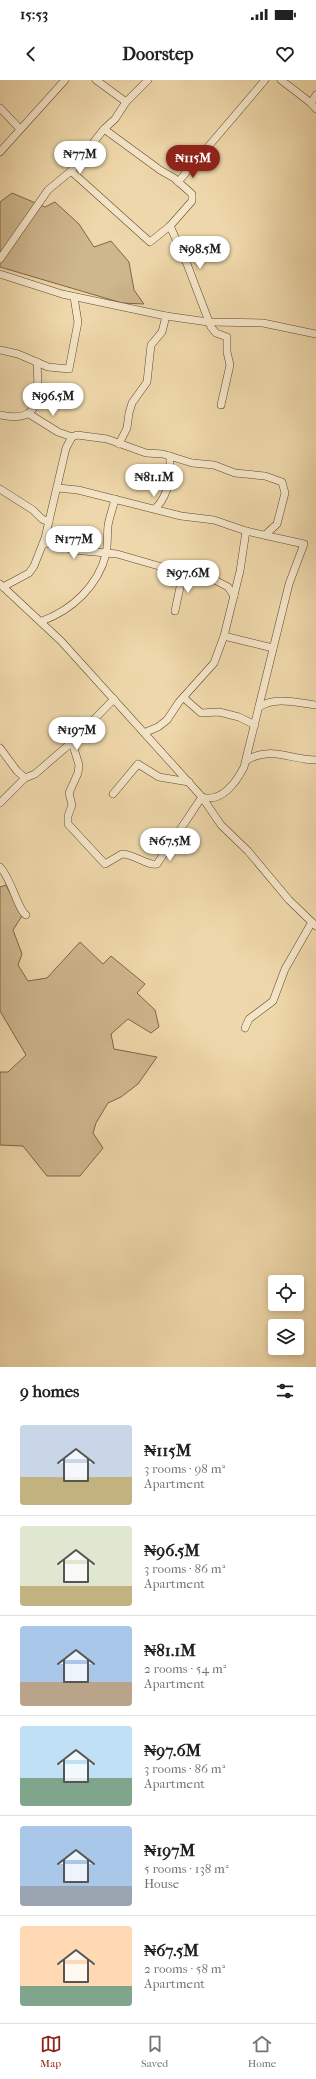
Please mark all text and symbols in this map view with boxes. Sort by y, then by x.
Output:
text: 15:53 [20,5,48,23]
icon: back [20,43,42,65]
icon: heart [274,43,296,65]
text: Doorstep [122,44,194,65]
pin: ₦77M [56,141,104,175]
pin: ₦115M [165,145,221,179]
text: ₦77M [63,146,97,161]
text: ₦115M [175,150,211,165]
pin: ₦98.5M [167,236,233,270]
text: ₦98.5M [179,241,221,256]
pin: ₦96.5M [20,383,86,417]
text: ₦96.5M [32,388,74,403]
pin: ₦81.1M [121,464,187,498]
text: ₦81.1M [134,469,174,484]
pin: ₦177M [46,526,102,560]
text: ₦177M [55,531,93,546]
pin: ₦97.6M [155,560,221,594]
text: ₦97.6M [166,565,210,580]
pin: ₦197M [49,717,105,751]
text: ₦197M [57,722,97,737]
pin: ₦67.5M [137,828,203,862]
text: ₦67.5M [149,833,191,848]
map controls [268,1275,304,1355]
button: locate [268,1275,304,1311]
button: layers [268,1319,304,1355]
icon: filters [274,1380,296,1402]
text: 9 homes [20,1381,79,1401]
text: ₦115M [144,1440,191,1460]
icon: home [52,1441,100,1489]
text: 3 rooms · 98 m² [144,1461,225,1476]
text: Apartment [144,1476,205,1491]
text: ₦96.5M [144,1540,200,1560]
icon: home [52,1542,100,1590]
text: 3 rooms · 86 m² [144,1561,225,1576]
text: Apartment [144,1576,205,1591]
text: ₦81.1M [144,1640,196,1660]
icon: home [52,1642,100,1690]
text: 2 rooms · 54 m² [144,1661,226,1676]
text: Apartment [144,1676,205,1691]
text: ₦97.6M [144,1740,201,1760]
icon: home [52,1742,100,1790]
text: 3 rooms · 86 m² [144,1761,225,1776]
text: Apartment [144,1776,205,1791]
text: ₦197M [144,1840,195,1860]
icon: home [52,1842,100,1890]
text: 5 rooms · 138 m² [144,1861,229,1876]
text: House [144,1876,179,1891]
text: ₦67.5M [144,1940,199,1960]
icon: home [52,1942,100,1990]
text: 2 rooms · 58 m² [144,1961,225,1976]
text: Apartment [144,1976,205,1991]
tab: Map [40,2033,62,2070]
tab: Saved [141,2033,168,2070]
tab: Home [248,2033,276,2070]

